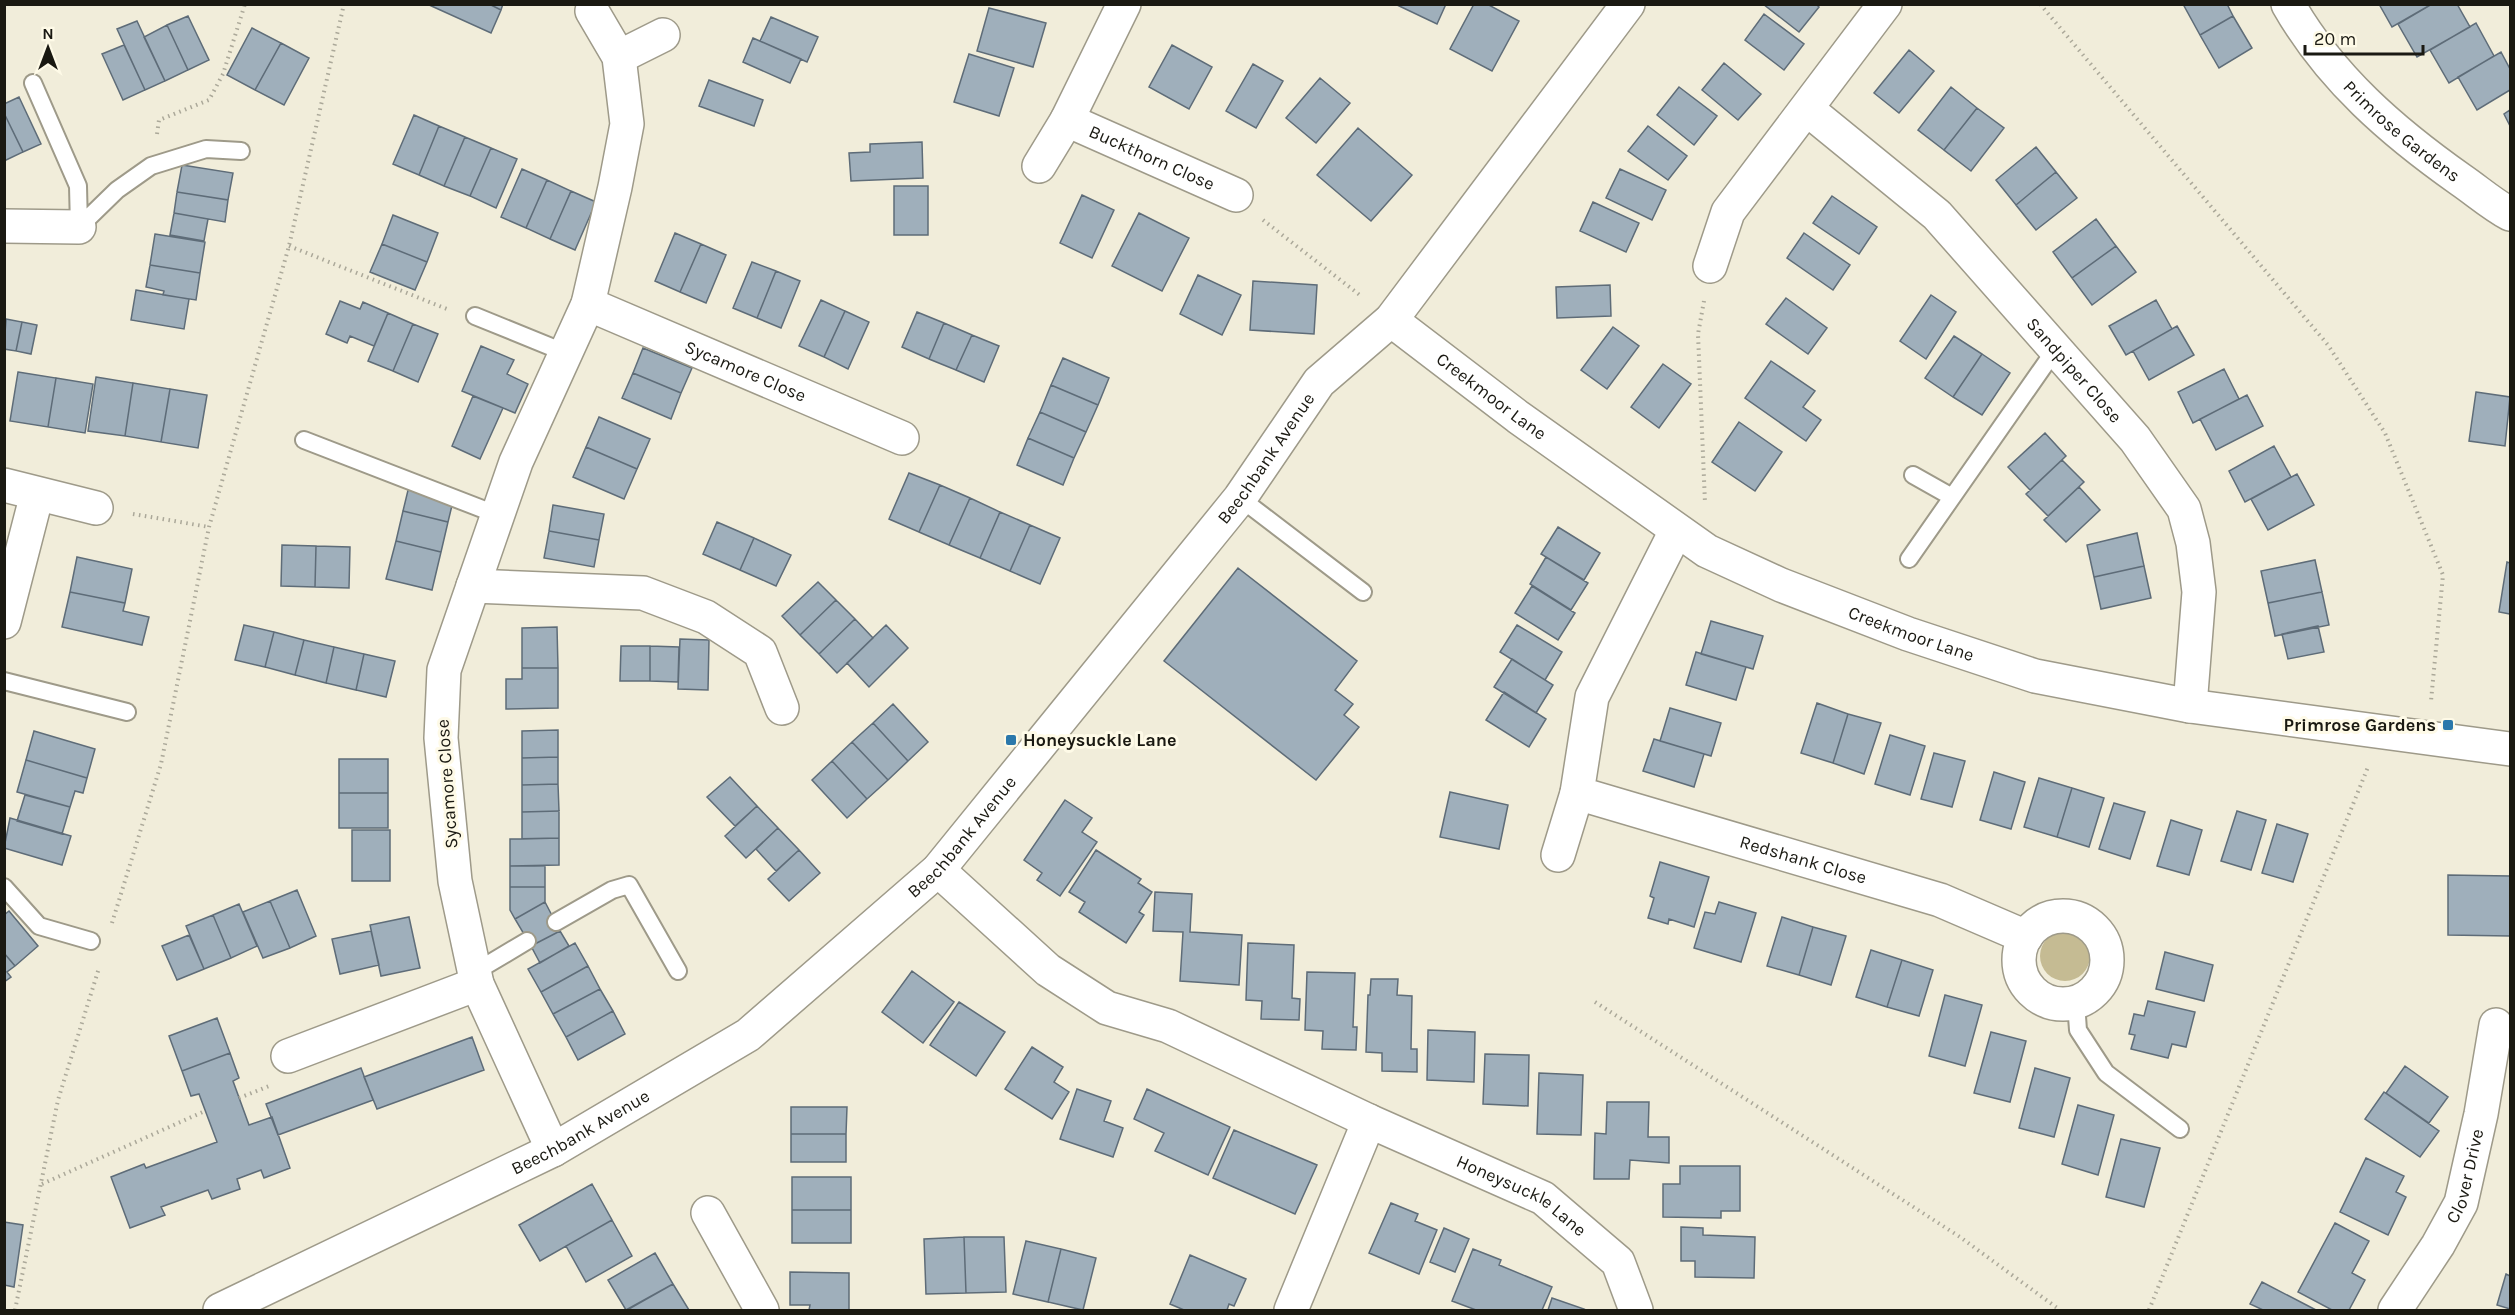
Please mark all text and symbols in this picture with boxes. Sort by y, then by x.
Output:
north arrow [18,18,78,78]
scale bar [2305,18,2424,56]
text: N [42,24,54,43]
text: 20 m [2314,28,2356,50]
street label: Primrose Gardens [2339,76,2464,187]
street label: Buckthorn Close [1085,120,1218,195]
street label: Sandpiper Close [2022,313,2127,428]
street label: Sycamore Close [681,336,809,407]
street label: Creekmoor Lane [1432,348,1551,445]
street label: Beechbank Avenue [1212,389,1319,528]
street label: Creekmoor Lane [1845,601,1977,666]
place label: Primrose Gardens [2284,714,2436,736]
marker: Primrose Gardens [2441,718,2455,732]
street label: Sycamore Close [432,719,462,849]
place label: Honeysuckle Lane [1023,729,1176,751]
marker: Honeysuckle Lane [1004,733,1018,747]
street label: Beechbank Avenue [903,771,1021,903]
street label: Redshank Close [1737,831,1869,889]
street label: Beechbank Avenue [508,1085,653,1179]
street label: Clover Drive [2441,1127,2488,1227]
street label: Honeysuckle Lane [1453,1150,1591,1241]

